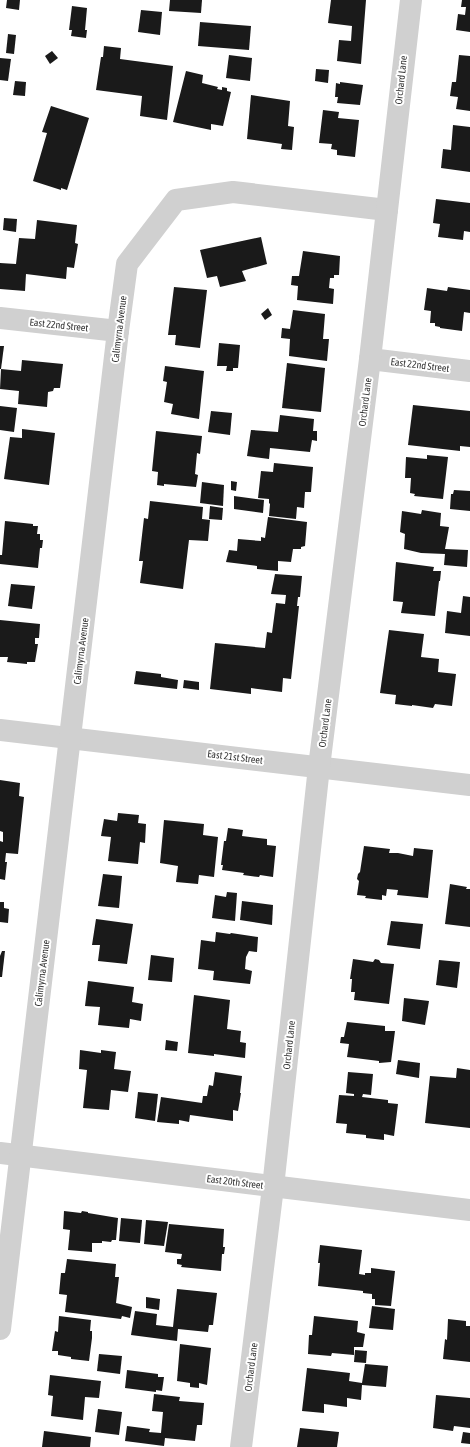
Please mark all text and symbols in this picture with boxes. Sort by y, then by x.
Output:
street label: Orchard Lane [393,55,409,105]
street label: Calimyrna Avenue [109,295,129,363]
street label: East 22nd Street [29,316,89,334]
street label: East 22nd Street [390,356,450,374]
street label: Orchard Lane [357,377,373,427]
street label: Calimyrna Avenue [71,617,91,685]
street label: Orchard Lane [317,698,333,748]
street label: East 21st Street [207,748,263,766]
street label: Calimyrna Avenue [32,939,52,1007]
street label: Orchard Lane [281,1020,297,1070]
street label: East 20th Street [206,1173,264,1191]
street label: Orchard Lane [243,1342,259,1392]

